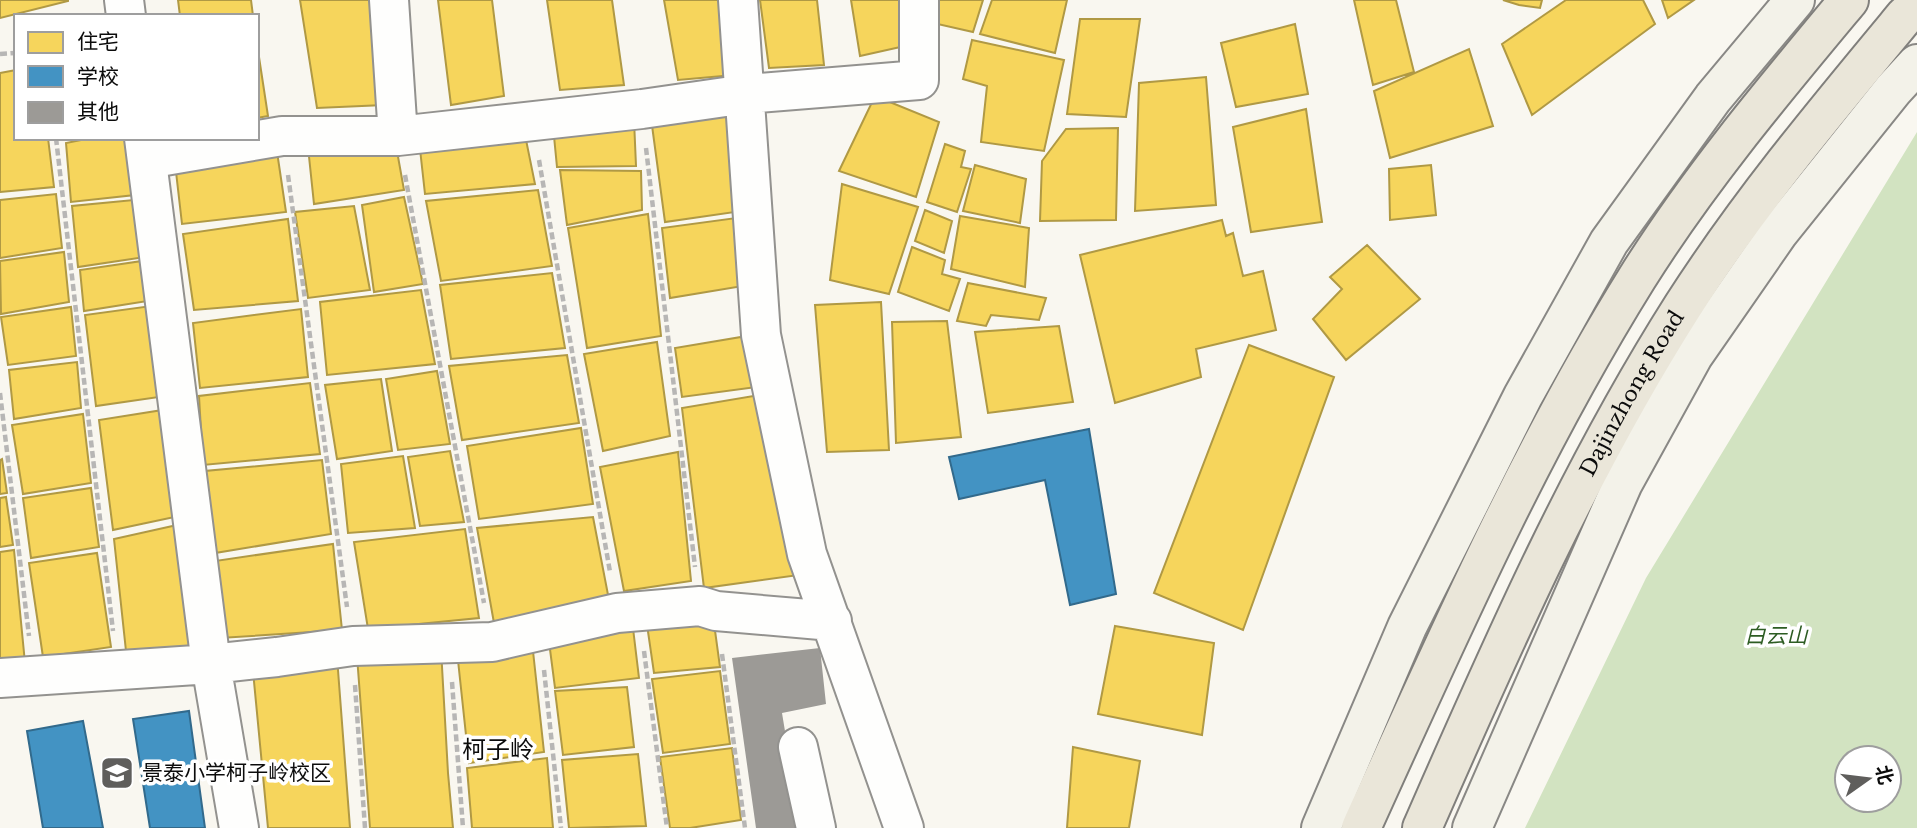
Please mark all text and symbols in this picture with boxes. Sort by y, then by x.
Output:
legend [14,14,259,140]
text: 住宅 [77,29,119,55]
text: 学校 [77,64,119,90]
text: 其他 [77,99,119,125]
street label: Dajinzhong Road [1575,306,1690,481]
park label: 白云山 [1745,623,1809,649]
district label: 柯子岭 [462,735,534,764]
north arrow [1833,744,1903,814]
school or university icon: 景泰小学柯子岭校区 [98,754,136,792]
place label: 景泰小学柯子岭校区 [142,760,331,786]
text: 北 [1871,763,1897,787]

